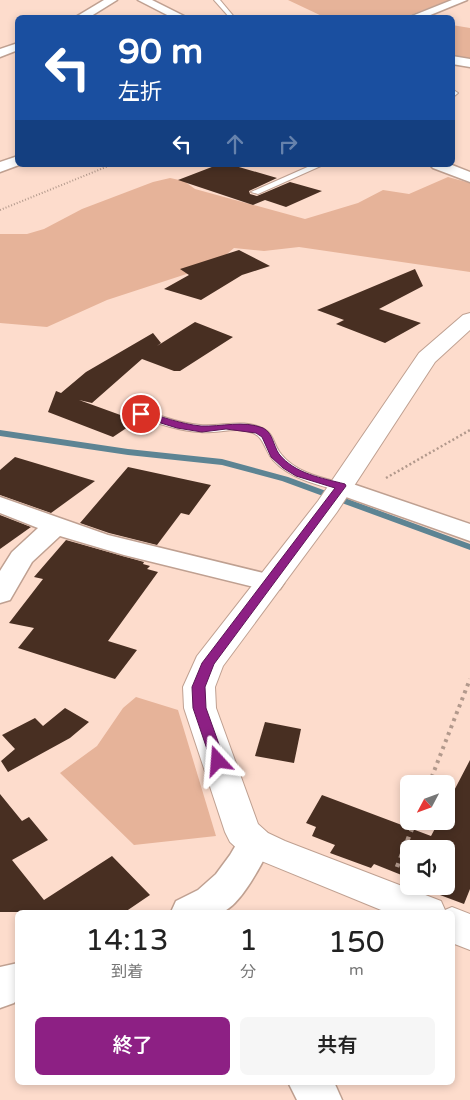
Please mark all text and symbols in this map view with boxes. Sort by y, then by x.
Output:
text: 90 m [118,31,203,73]
icon: left [35,35,100,100]
text: 左折 [118,79,162,105]
icon: left [168,130,196,158]
icon: ahead [221,130,249,158]
icon: right [274,130,302,158]
pin [120,393,162,435]
icon: arrive [127,400,155,428]
position arrow [191,734,243,786]
north arrow [400,775,455,830]
map controls [400,775,455,895]
button: sound [400,840,455,895]
text: 14:13 [85,922,169,959]
text: 1 [239,922,258,959]
text: 150 [328,924,385,961]
text: m [349,960,364,980]
text: 到着 [111,962,143,982]
text: 分 [240,962,256,982]
button: 終了 [35,1017,230,1075]
button: 共有 [240,1017,435,1075]

